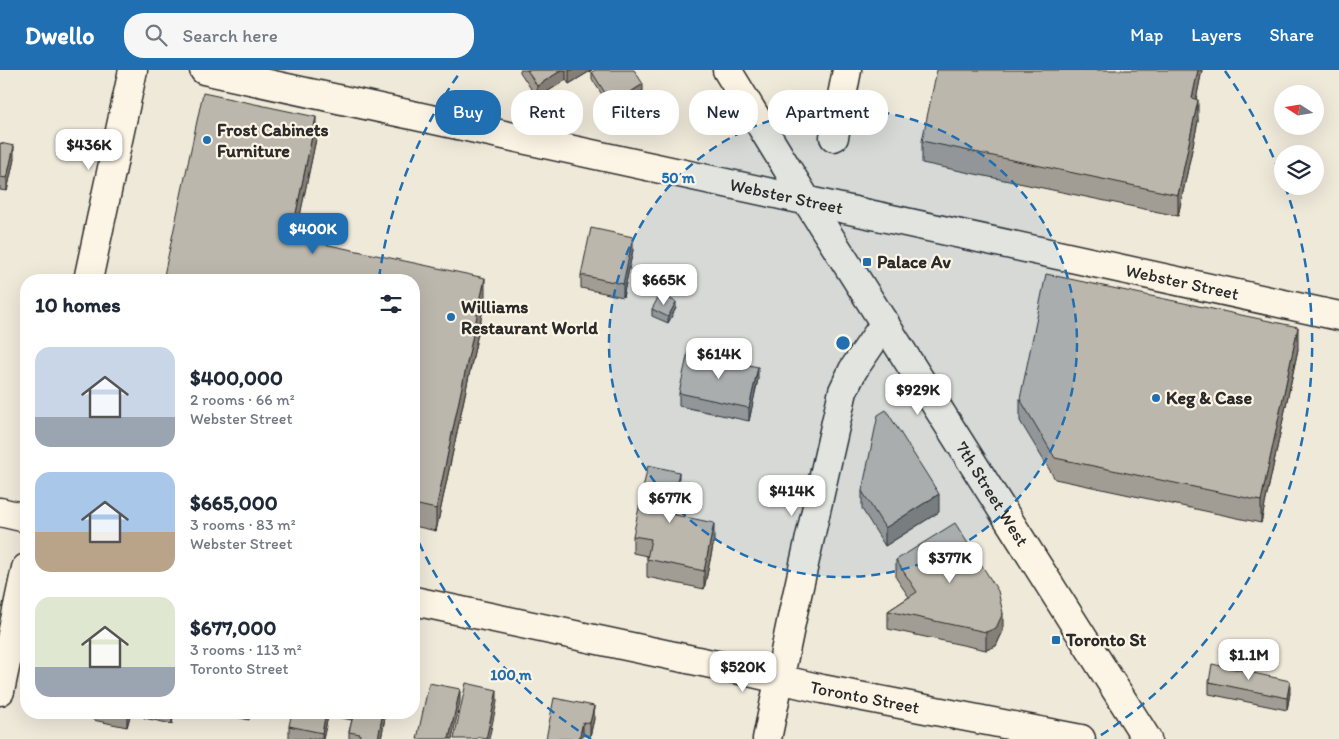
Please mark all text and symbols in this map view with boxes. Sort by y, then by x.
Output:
search box [124,13,474,58]
text: Dwello [25,21,94,50]
icon: search [142,21,170,49]
text: Search here [182,24,278,47]
text: Map [1130,24,1163,46]
text: Layers [1191,24,1241,46]
text: Share [1269,24,1314,46]
north arrow [1274,85,1324,135]
map controls [1274,85,1324,195]
chip: Buy [435,90,501,135]
chip: Rent [511,90,583,135]
chip: Filters [593,90,679,135]
chip: New [689,90,758,135]
chip: Apartment [768,90,888,135]
place label: Frost Cabinets Furniture [217,119,329,162]
pin: $436K [54,128,124,171]
marker: Frost Cabinets Furniture [201,134,213,146]
text: $436K [66,135,112,154]
button: layers [1274,145,1324,195]
text: 50 m [661,169,695,187]
street label: Webster Street [728,173,845,219]
pin: $400K [278,212,348,255]
text: $400K [289,219,337,238]
place label: Palace Av [877,251,951,273]
marker: Palace Av [861,256,873,268]
street label: Webster Street [1124,259,1241,305]
pin: $665K [629,264,699,306]
text: $665K [642,270,686,289]
icon: filters [377,290,405,318]
text: 10 homes [35,292,121,317]
place label: Williams Restaurant World [461,296,598,339]
marker: Williams Restaurant World [445,311,457,323]
centre of rings [834,334,852,352]
pin: $614K [684,338,754,380]
text: $614K [697,344,741,363]
text: $400,000 [190,365,283,390]
icon: home [75,367,135,427]
pin: $929K [883,374,953,416]
text: $929K [896,380,940,399]
place label: Keg & Case [1166,387,1252,409]
text: 2 rooms · 66 m² [190,390,295,409]
marker: Keg & Case [1150,392,1162,404]
text: Webster Street [190,409,292,428]
street label: 7th Street West [951,437,1034,551]
pin: $414K [757,474,827,517]
text: $414K [770,481,815,500]
pin: $677K [635,482,705,524]
text: $677K [649,488,691,507]
text: $665,000 [190,490,278,515]
icon: home [75,492,135,552]
text: 3 rooms · 83 m² [190,515,296,534]
text: Webster Street [190,534,292,553]
pin: $377K [915,542,985,584]
text: $377K [929,548,971,567]
text: $677,000 [190,615,276,640]
icon: home [75,617,135,677]
place label: Toronto St [1065,629,1146,651]
marker: Toronto St [1050,634,1062,646]
pin: $1.1M [1214,638,1284,681]
text: 3 rooms · 113 m² [190,640,302,659]
text: $1.1M [1229,645,1269,664]
pin: $520K [708,650,778,693]
text: $520K [720,657,766,676]
text: Toronto Street [190,659,289,678]
text: 100 m [490,666,532,684]
street label: Toronto Street [808,676,922,719]

